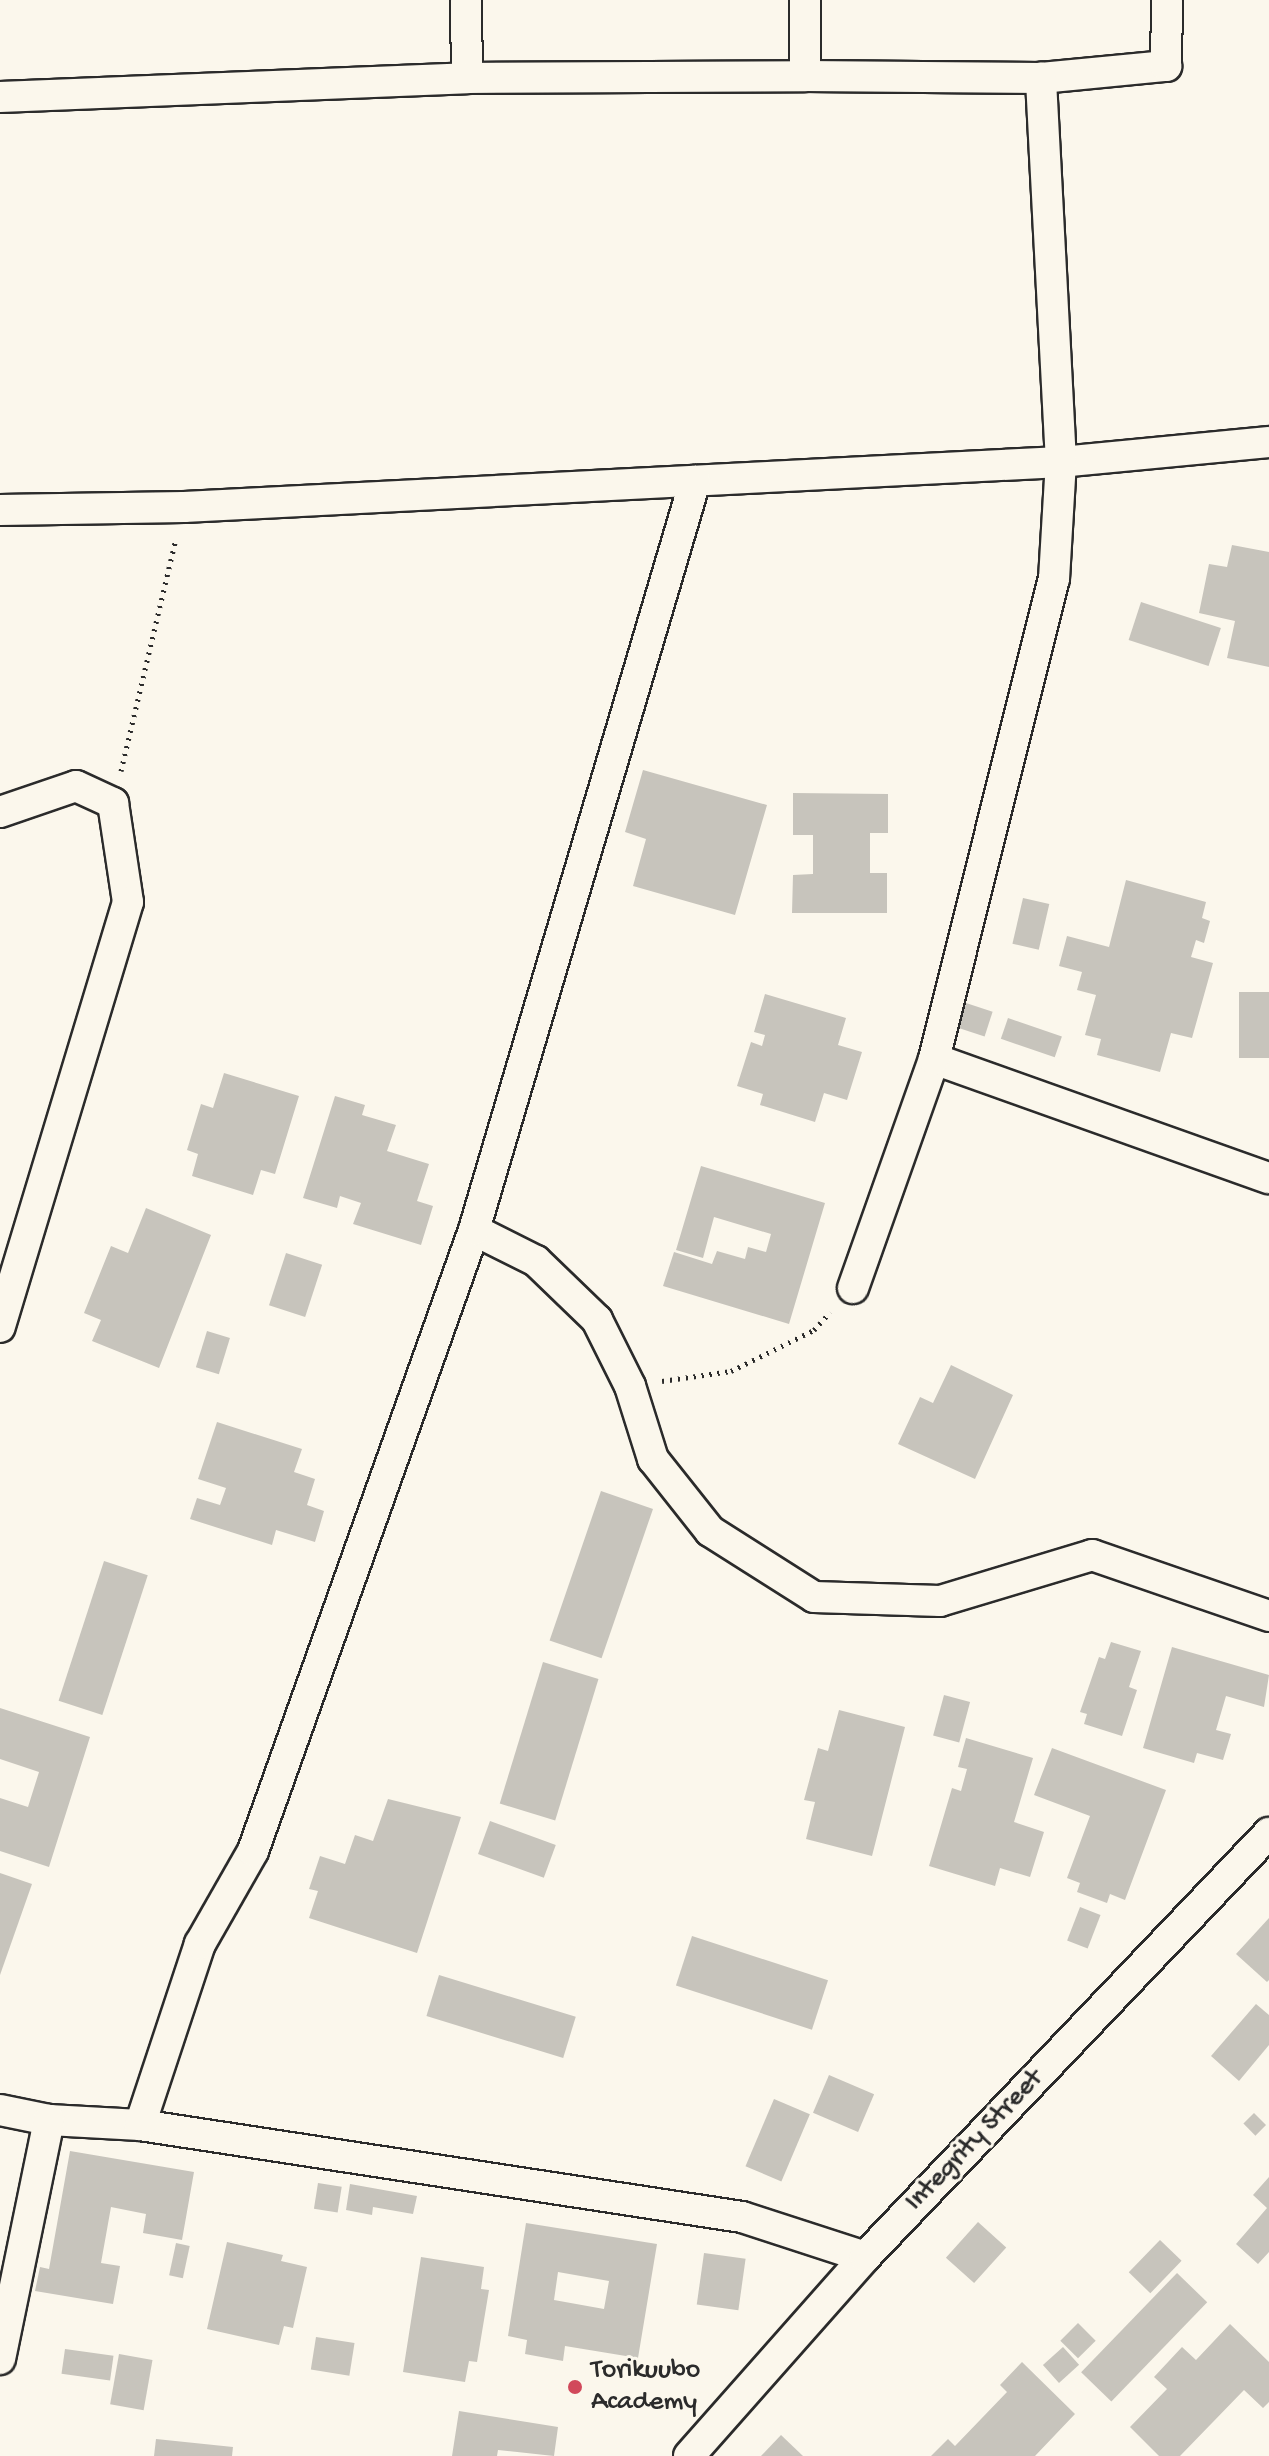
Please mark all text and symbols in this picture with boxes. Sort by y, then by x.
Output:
street label: Integrity Street [899,2063,1051,2219]
place label: Torikuubo Academy [591,2354,700,2420]
marker: Torikuubo Academy [566,2378,584,2396]

